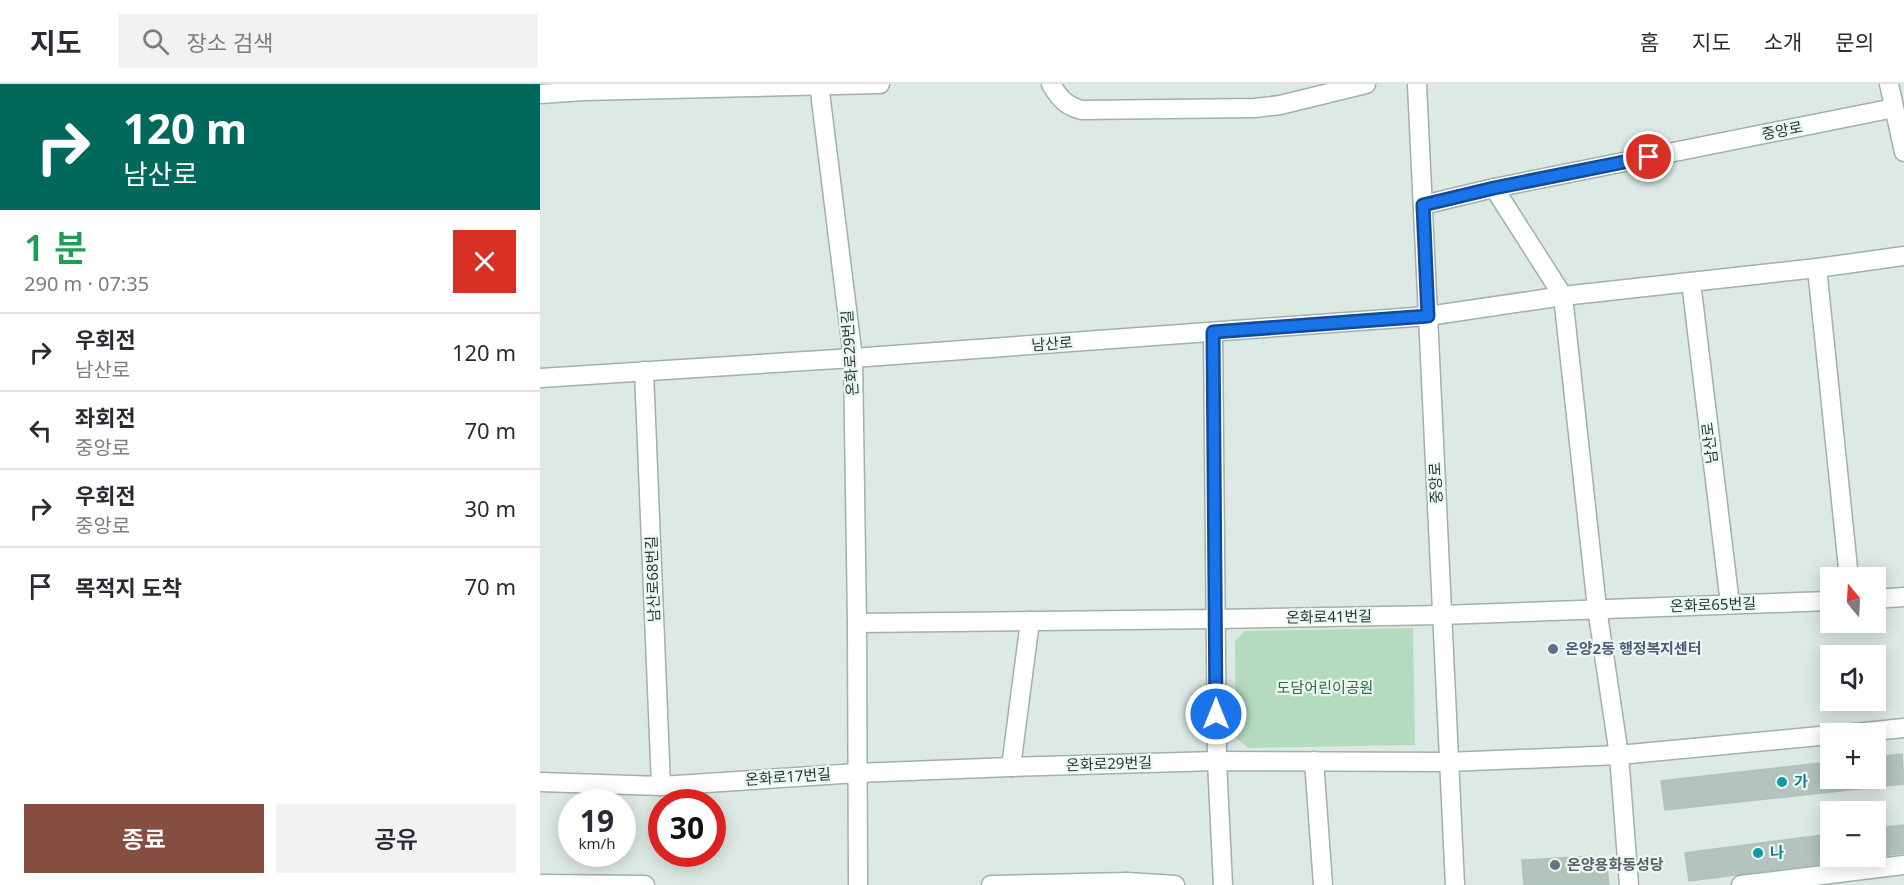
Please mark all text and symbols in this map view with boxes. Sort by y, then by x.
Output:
search box [118,14,538,68]
text: 지도 [30,23,82,61]
icon: search [139,25,172,58]
text: 장소 검색 [187,27,273,57]
text: 홈 [1640,28,1659,56]
text: 지도 [1692,28,1731,56]
text: 소개 [1764,28,1802,56]
text: 문의 [1835,28,1874,56]
text: 120 m [123,99,247,156]
icon: right [24,108,102,186]
street label: 중앙로 [1760,116,1804,144]
pin [1623,131,1674,182]
icon: arrive [1632,140,1665,173]
text: 남산로 [123,155,198,192]
text: 1 분 [24,223,87,272]
button: close [453,230,516,293]
text: 290 m · 07:35 [24,270,149,297]
street label: 온화로29번길 [836,309,862,397]
text: 우회전 [75,324,136,354]
street label: 남산로 [1031,332,1073,354]
icon: right [24,336,57,369]
text: 120 m [452,337,516,367]
text: 남산로 [75,356,130,383]
text: 좌회전 [75,402,136,432]
icon: left [24,414,57,447]
text: 70 m [465,415,516,445]
street label: 남산로 [1697,421,1721,465]
text: 중앙로 [75,434,130,461]
street label: 중앙로 [1424,462,1446,504]
text: 우회전 [75,480,136,510]
icon: right [24,492,57,525]
text: 30 m [465,493,516,523]
text: 중앙로 [75,512,130,539]
street label: 남산로68번길 [641,536,663,622]
north arrow [1820,567,1886,633]
map controls [1820,567,1886,867]
icon: arrive [24,570,57,603]
text: 70 m [465,571,516,601]
text: 목적지 도착 [75,572,182,602]
street label: 온화로65번길 [1670,593,1756,615]
street label: 온화로41번길 [1286,605,1372,627]
place label: 온양2동 행정복지센터 [1565,638,1702,658]
marker: 온양2동 행정복지센터 [1546,642,1560,656]
button: sound [1820,645,1886,711]
park label: 도담어린이공원 [1277,677,1373,697]
position arrow [1184,682,1248,746]
button: + [1820,723,1886,789]
street label: 온화로29번길 [1066,752,1152,774]
street label: 온화로17번길 [744,763,832,789]
place label: 가 [1794,771,1808,791]
marker: 가 [1775,775,1789,789]
speed limit sign: 30 [648,789,726,867]
text: 19 [580,800,614,841]
button: − [1820,801,1886,867]
button: 종료 [24,804,264,873]
button: 공유 [276,804,516,873]
text: km/h [579,833,615,853]
place label: 나 [1770,842,1784,862]
marker: 나 [1751,846,1765,860]
place label: 온양용화동성당 [1567,854,1664,874]
marker: 온양용화동성당 [1548,858,1562,872]

